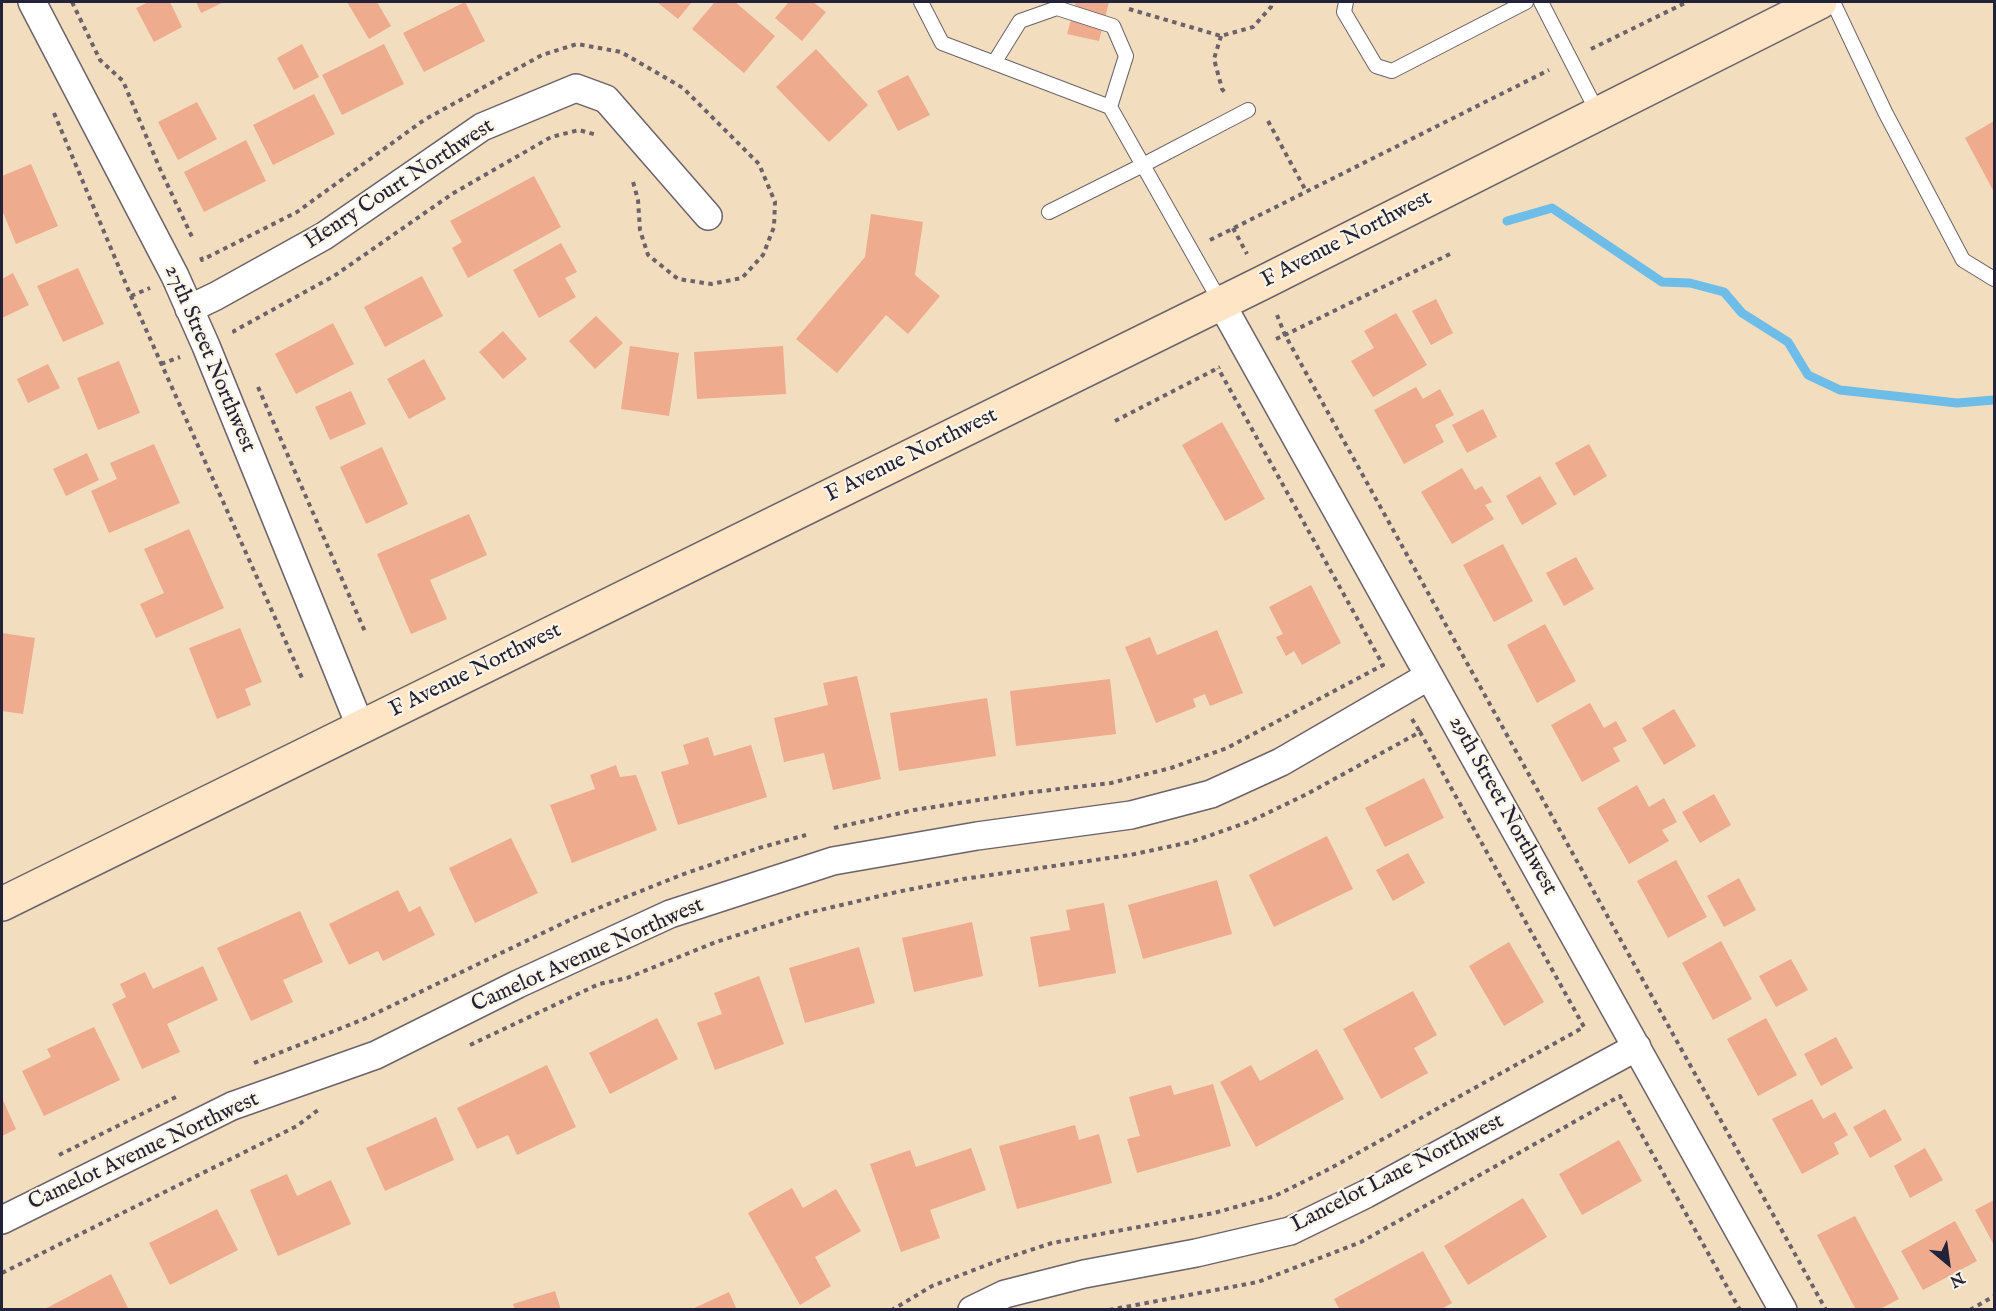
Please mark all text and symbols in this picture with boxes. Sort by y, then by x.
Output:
street label: Henry Court Northwest [300,114,500,256]
street label: F Avenue Northwest [1257,186,1437,294]
street label: 27th Street Northwest [158,261,260,457]
street label: F Avenue Northwest [822,403,1002,509]
street label: F Avenue Northwest [386,618,566,724]
street label: 29th Street Northwest [1442,712,1562,900]
street label: Camelot Avenue Northwest [468,893,708,1019]
street label: Camelot Avenue Northwest [25,1087,263,1217]
street label: Lancelot Lane Northwest [1287,1109,1509,1239]
north arrow [1918,1233,1978,1293]
text: N [1946,1267,1968,1291]

